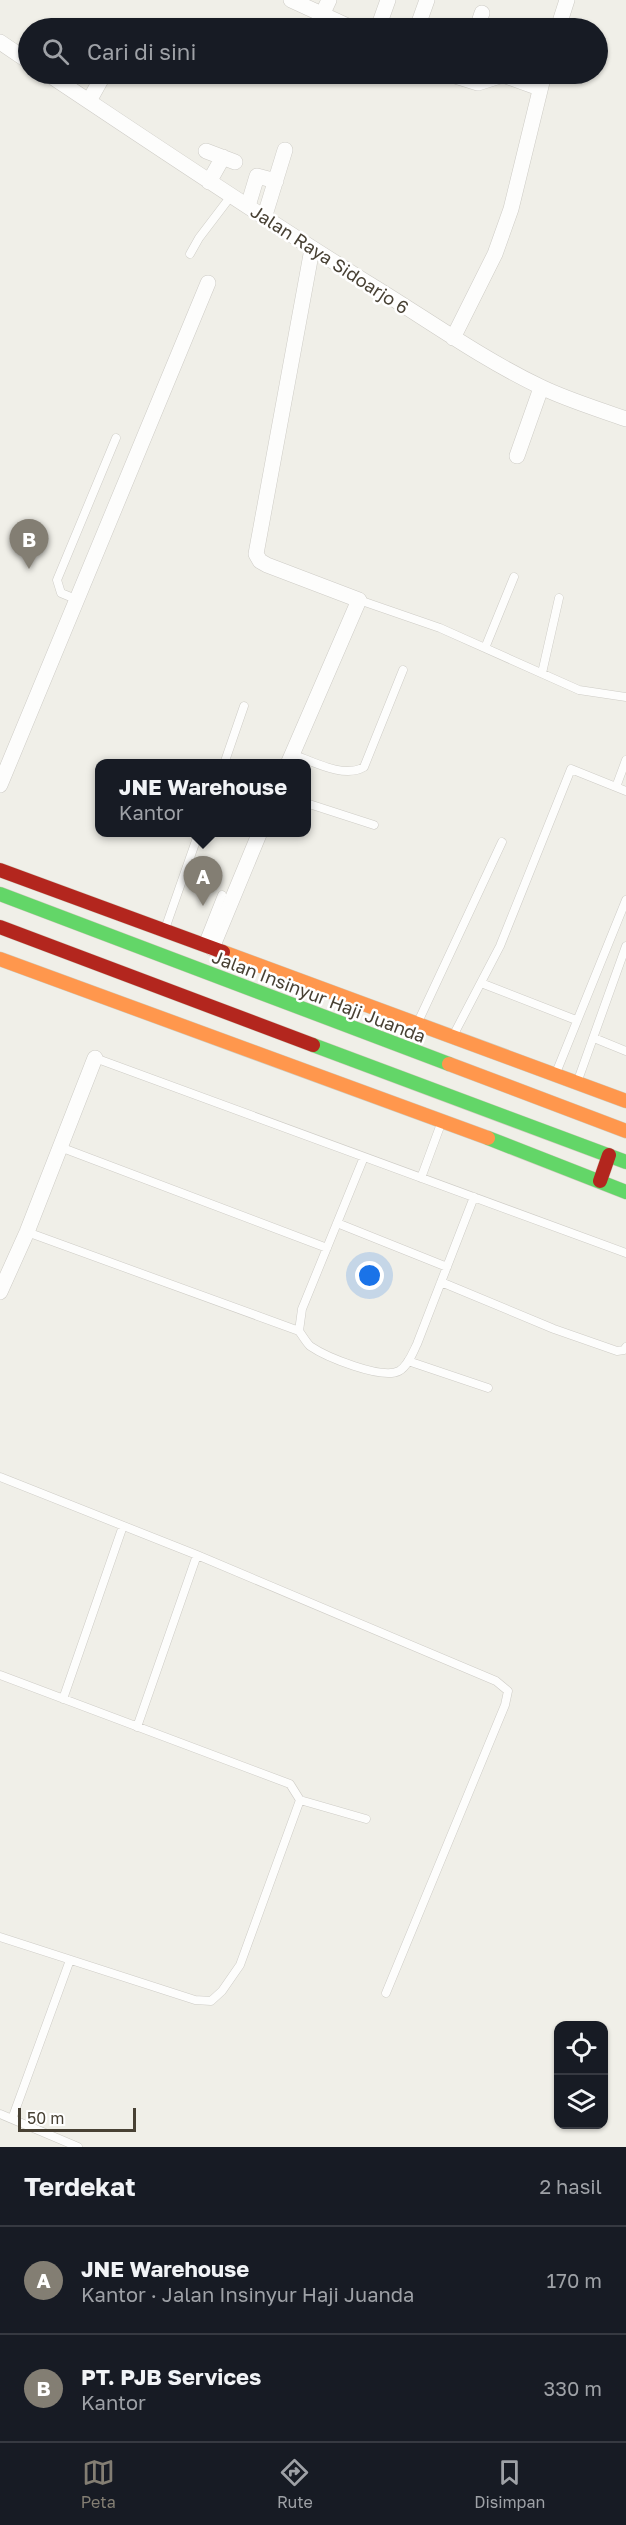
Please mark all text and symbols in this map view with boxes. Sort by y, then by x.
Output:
search box [18,18,608,84]
icon: search [39,35,72,68]
text: Cari di sini [87,38,196,65]
street label: Jalan Raya Sidoarjo 6 [247,200,413,318]
pin: B [9,520,48,569]
popup [95,759,311,837]
text: JNE Warehouse [119,773,287,800]
text: Kantor [119,800,184,824]
pin: A [184,856,222,906]
street label: Jalan Insinyur Haji Juanda [209,945,429,1047]
your location [355,1261,384,1290]
map controls [554,2021,608,2129]
button: locate [554,2021,608,2075]
button: layers [554,2075,608,2129]
scale bar [18,2105,136,2132]
text: 50 m [27,2108,64,2128]
text: Terdekat [24,2171,136,2202]
text: 2 hasil [539,2174,602,2198]
text: JNE Warehouse [81,2255,249,2282]
text: A [36,2268,51,2292]
text: 170 m [547,2268,602,2292]
text: Kantor · Jalan Insinyur Haji Juanda [81,2282,414,2306]
text: PT. PJB Services [81,2363,261,2390]
text: B [36,2376,51,2400]
text: 330 m [544,2376,602,2400]
text: Kantor [81,2390,146,2414]
tab: Peta [81,2456,116,2512]
tab: Rute [277,2456,313,2512]
tab: Disimpan [474,2456,545,2512]

